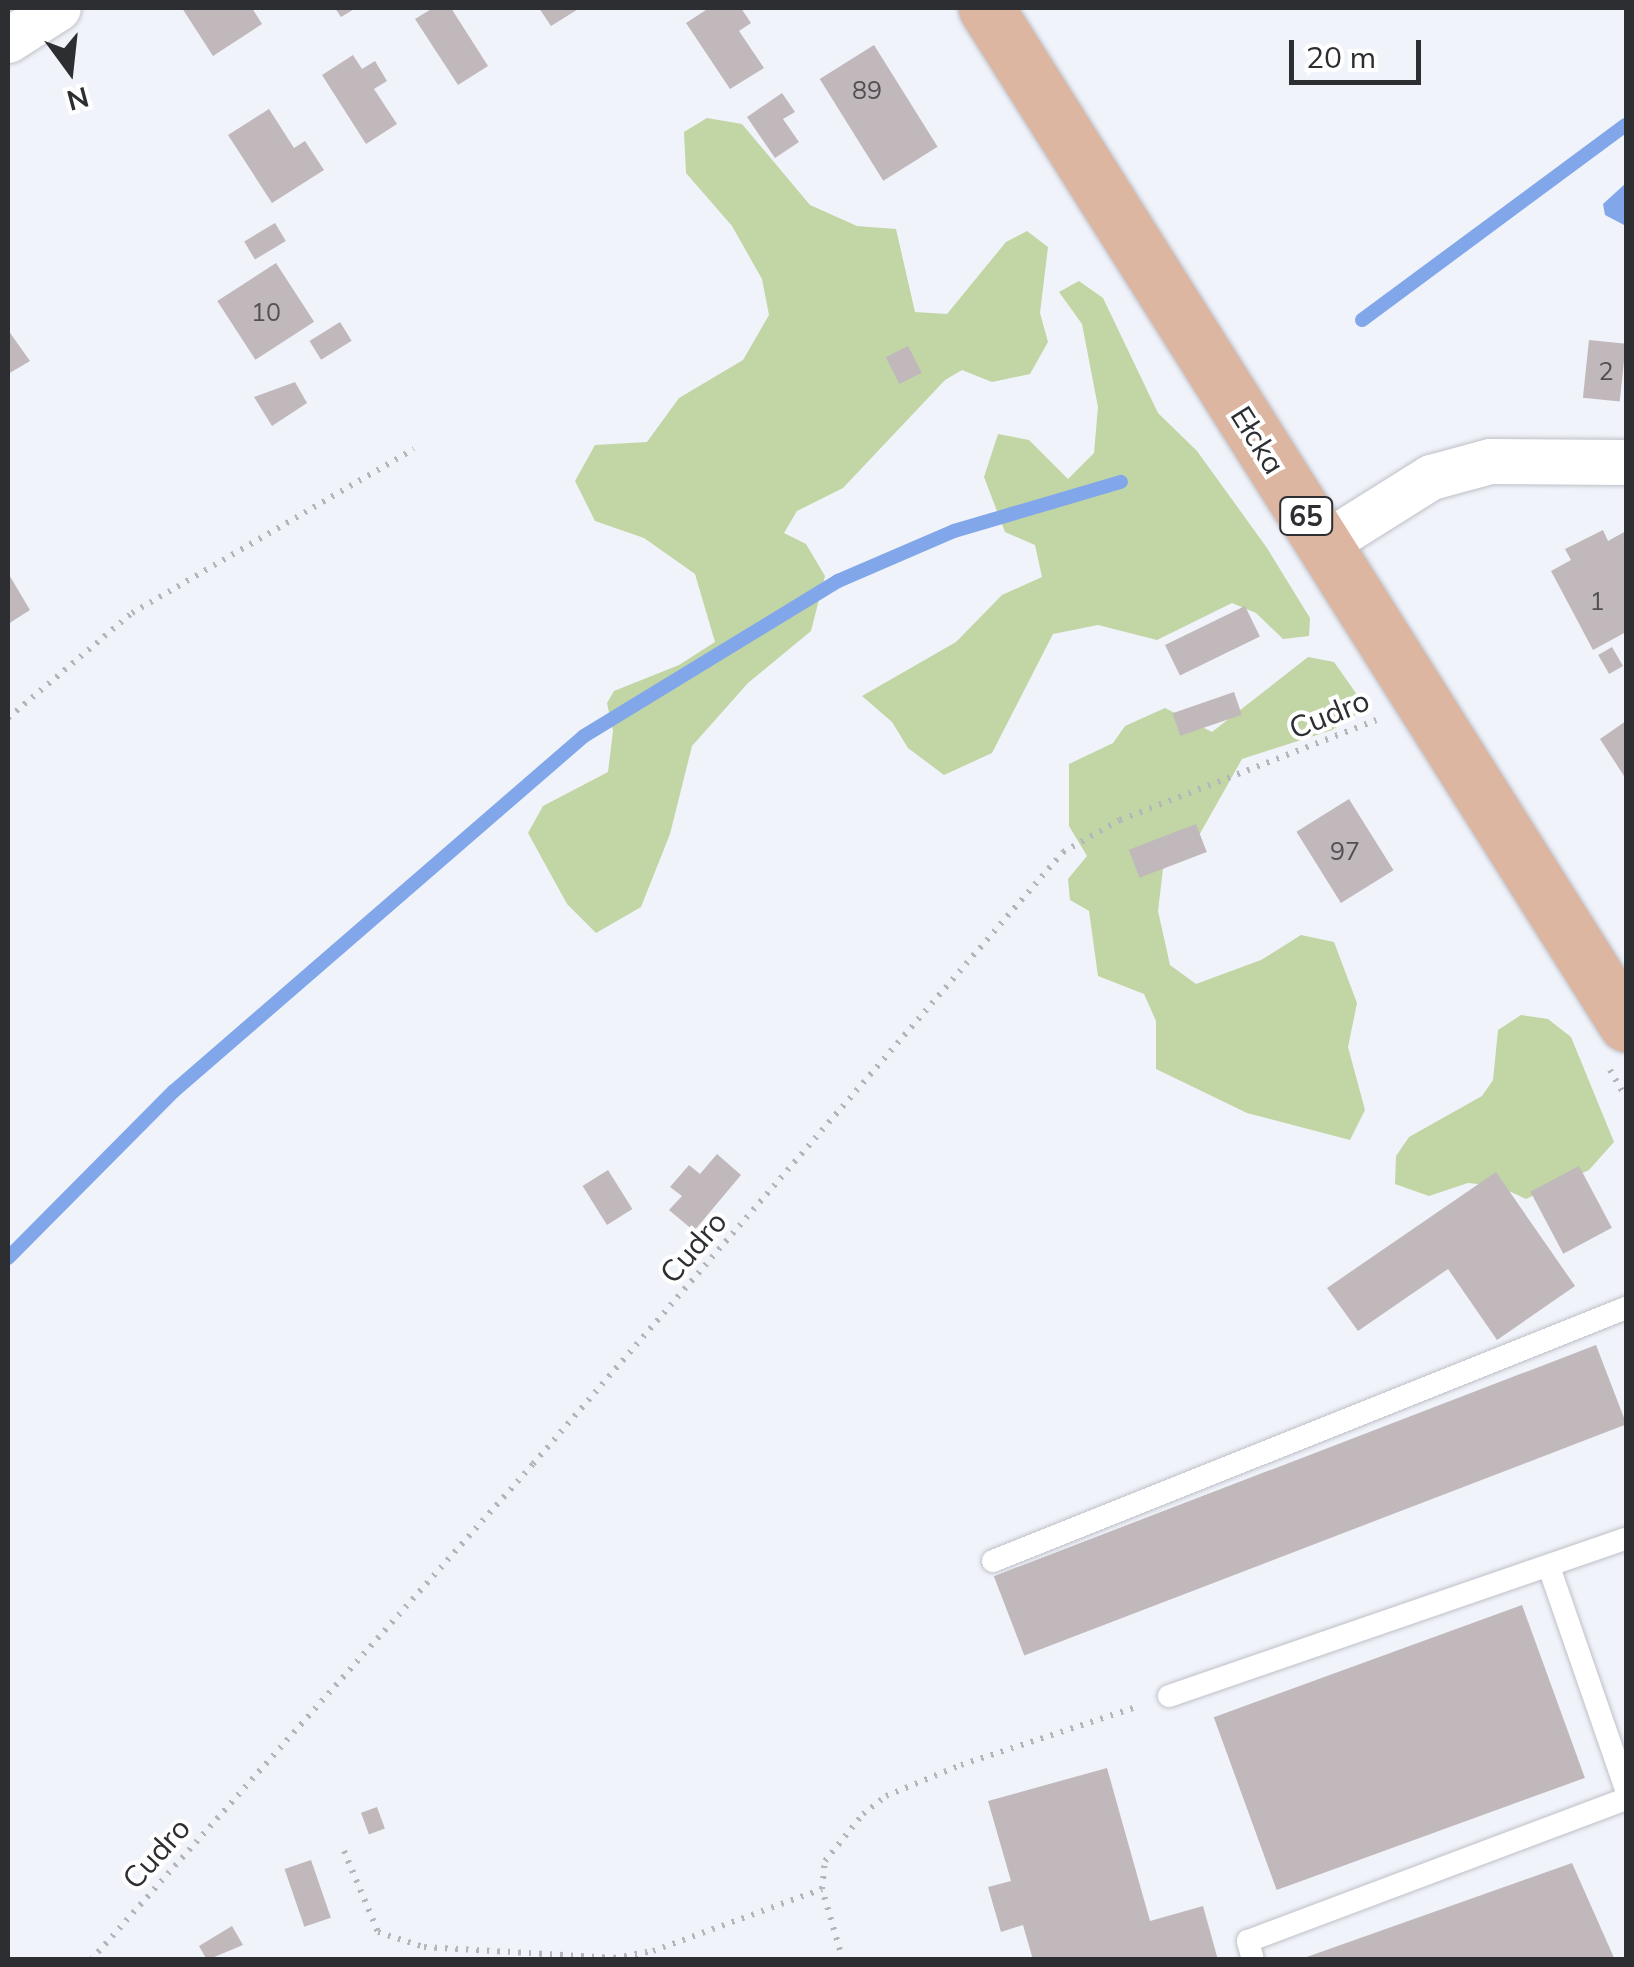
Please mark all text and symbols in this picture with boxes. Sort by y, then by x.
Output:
north arrow [20,20,120,120]
scale bar [1294,20,1426,82]
text: 20 m [1306,38,1376,76]
house number: 89 [852,75,882,105]
text: N [63,80,93,119]
house number: 10 [251,297,281,327]
house number: 2 [1599,356,1613,386]
street label: Ełcka [1223,400,1293,480]
road number: 65 [1278,493,1334,539]
house number: 1 [1590,586,1604,616]
street label: Cudro [1284,682,1374,746]
house number: 97 [1330,836,1360,866]
street label: Cudro [652,1204,734,1290]
street label: Cudro [115,1810,197,1896]

